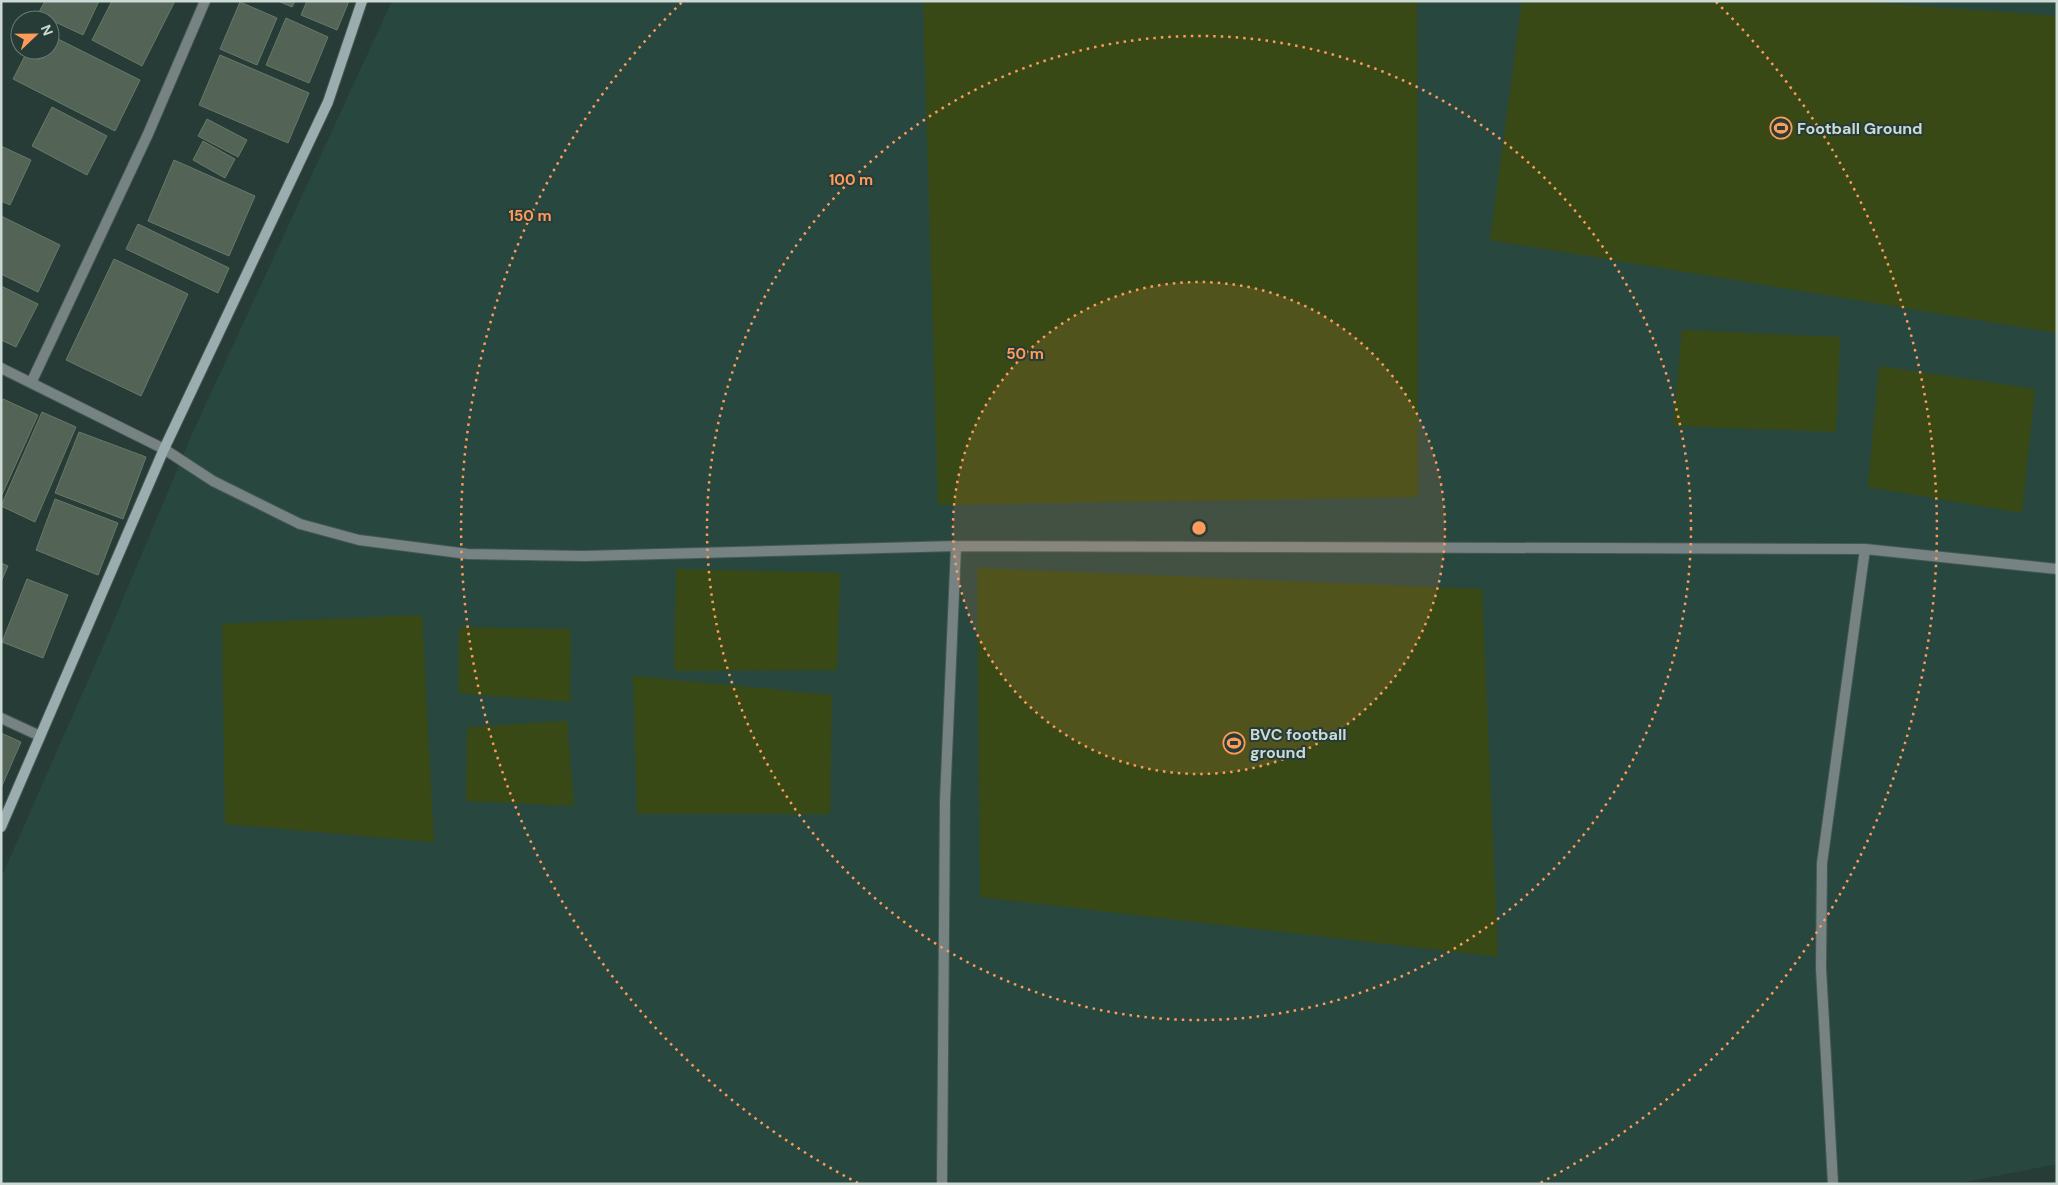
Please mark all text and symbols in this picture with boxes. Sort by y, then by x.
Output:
north arrow [10,10,60,60]
text: N [37,22,57,38]
sports icon: Football Ground [1769,116,1793,140]
place label: Football Ground [1797,118,1923,139]
text: 100 m [829,170,873,190]
text: 150 m [509,206,552,226]
text: 50 m [1006,344,1044,364]
centre of rings [1190,519,1208,537]
place label: BVC football ground [1250,724,1347,763]
sports icon: BVC football ground [1222,731,1246,755]

